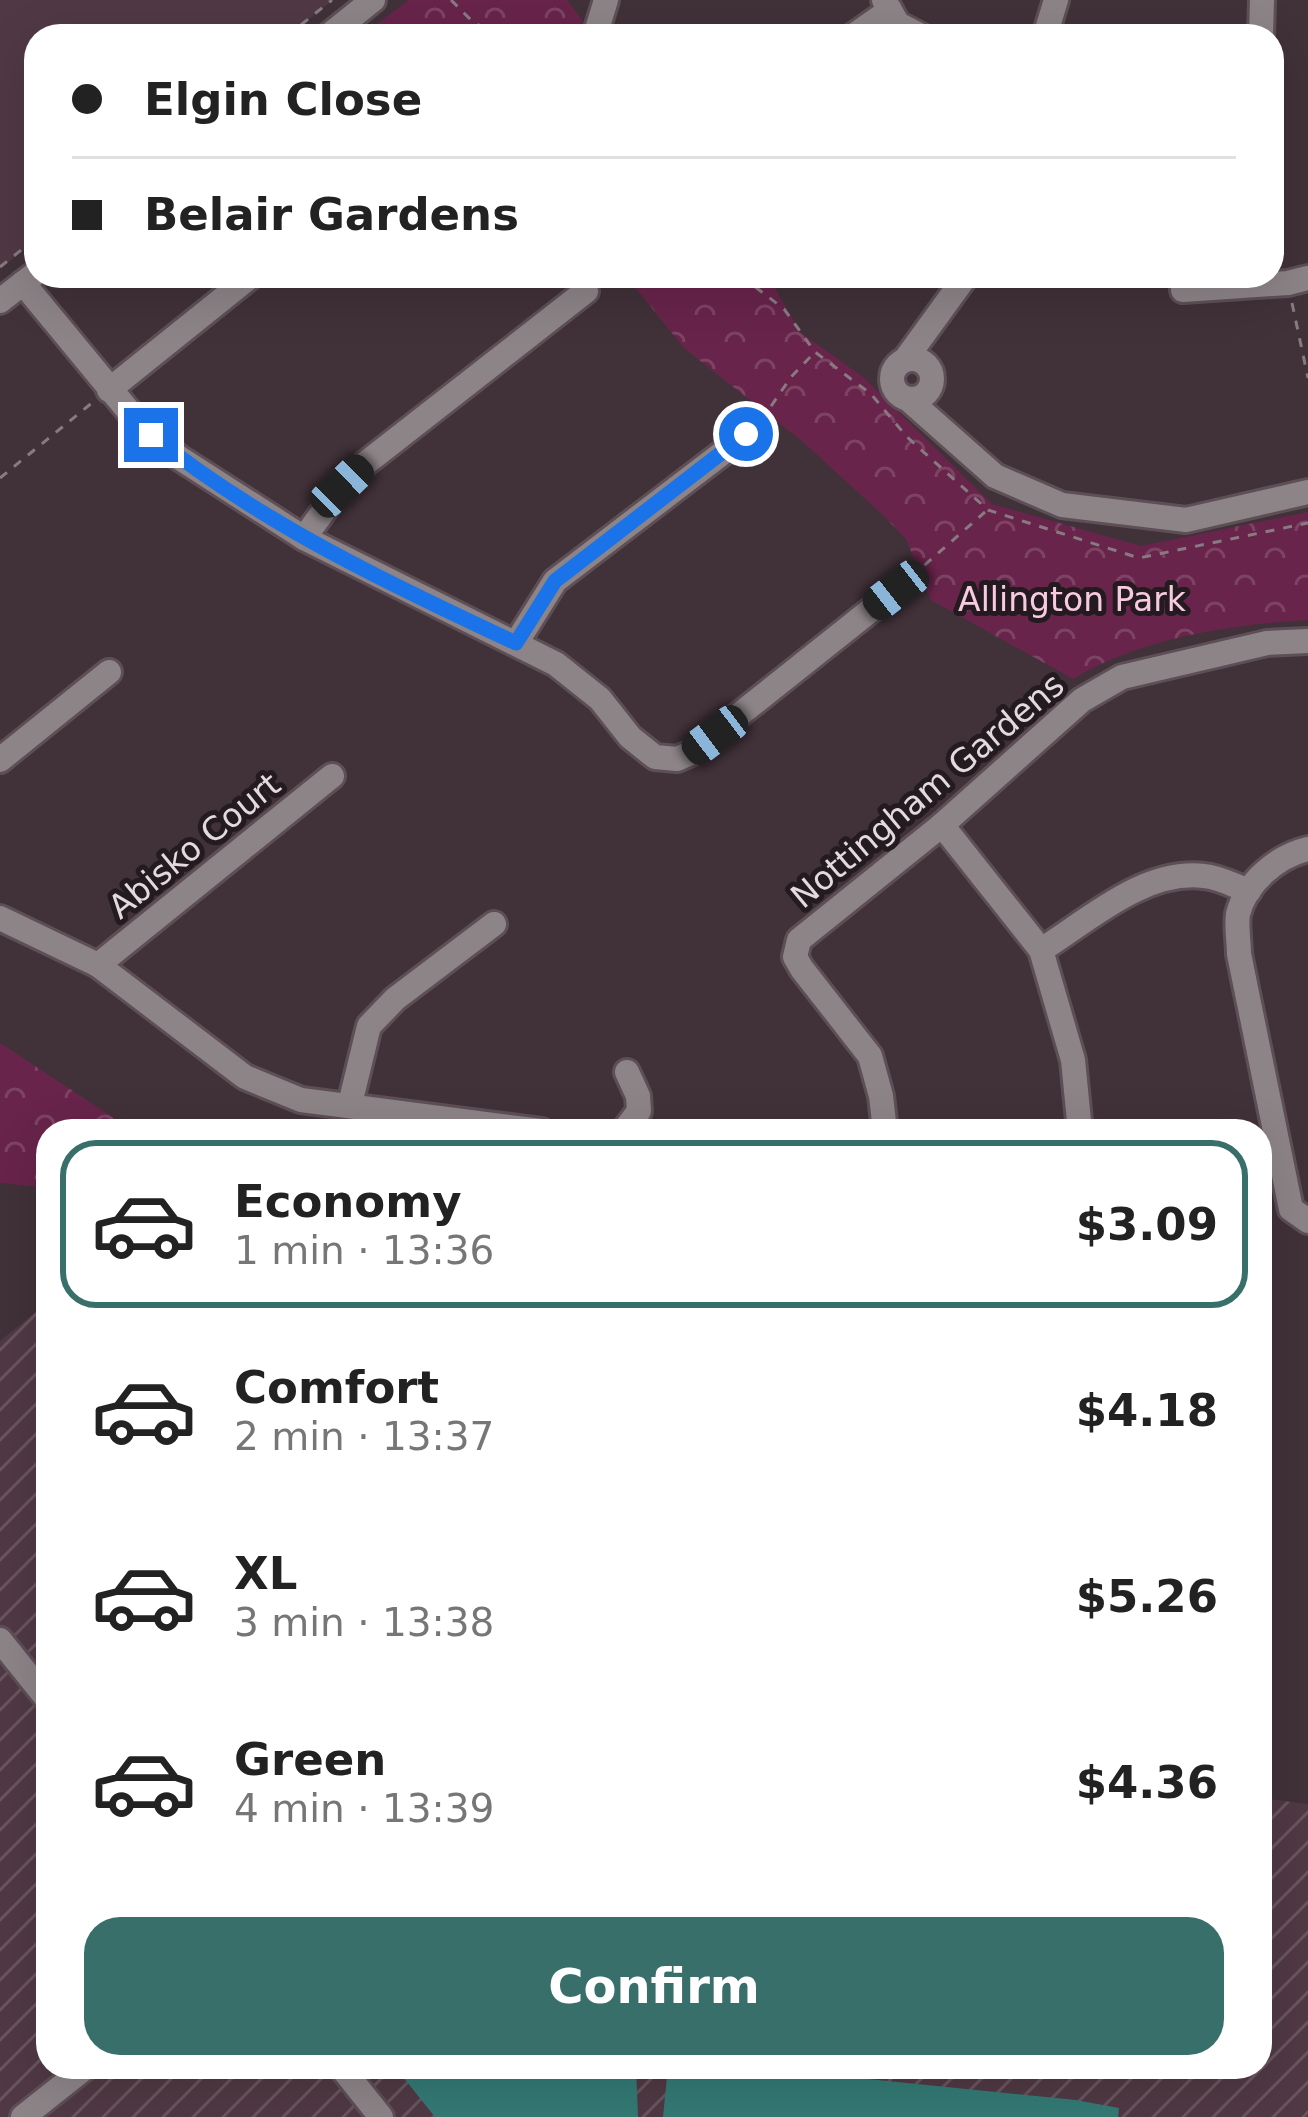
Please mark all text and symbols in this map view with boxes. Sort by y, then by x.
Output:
text: Elgin Close [144,73,422,126]
text: Belair Gardens [144,188,519,241]
route start [719,407,773,461]
route end [124,408,178,462]
car [304,448,380,524]
car [857,554,935,626]
park label: Allington Park [958,580,1187,619]
street label: Nottingham Gardens [783,665,1072,916]
car [675,699,755,771]
street label: Abisko Court [101,764,288,926]
icon: car [90,1170,198,1278]
text: Economy [234,1175,462,1228]
text: $3.09 [1076,1198,1218,1251]
text: 1 min · 13:36 [234,1228,494,1273]
icon: car [90,1356,198,1464]
text: Comfort [234,1361,439,1414]
text: $4.18 [1076,1384,1218,1437]
text: 2 min · 13:37 [234,1414,494,1459]
icon: car [90,1542,198,1650]
text: XL [234,1547,297,1600]
text: $5.26 [1076,1570,1218,1623]
text: 3 min · 13:38 [234,1600,494,1645]
icon: car [90,1728,198,1836]
text: Green [234,1733,386,1786]
text: $4.36 [1076,1756,1218,1809]
text: 4 min · 13:39 [234,1786,494,1831]
button: Confirm [84,1917,1224,2055]

